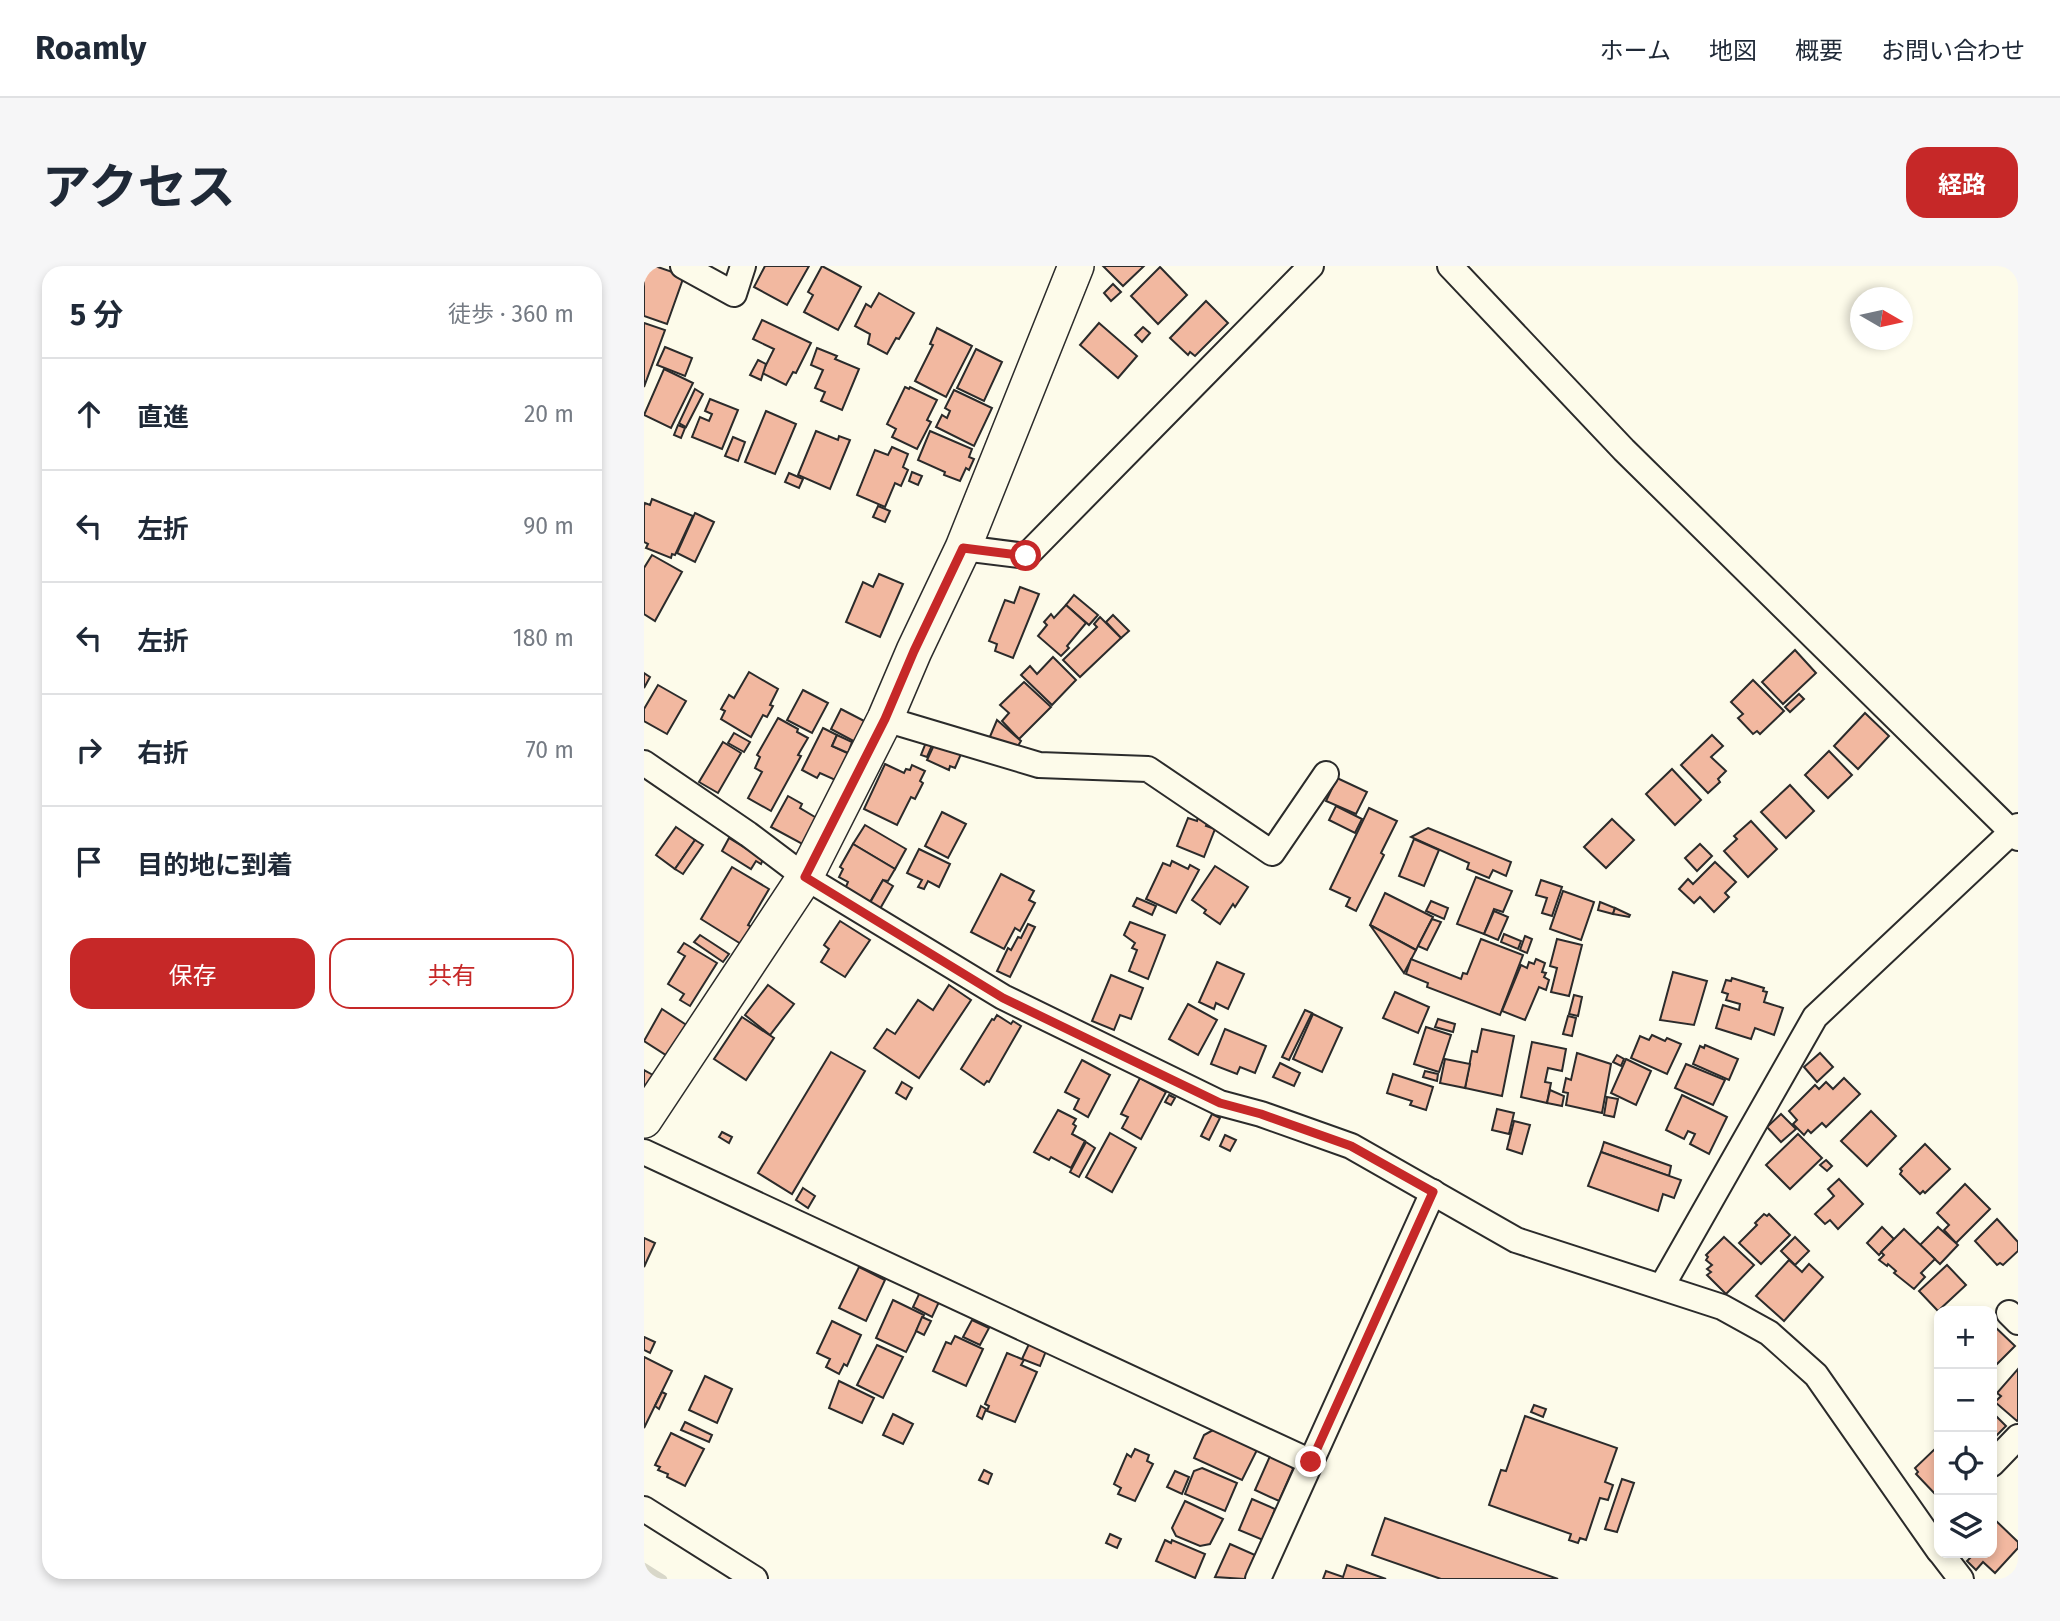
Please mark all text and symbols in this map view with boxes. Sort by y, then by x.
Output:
text: Roamly [35,28,146,68]
text: ホーム [1600,37,1671,65]
text: 地図 [1709,37,1757,65]
text: 概要 [1795,37,1843,65]
text: お問い合わせ [1881,37,2025,65]
button: 経路 [1906,147,2018,218]
text: アクセス [42,158,236,217]
north arrow [1850,287,1913,350]
text: 5 分 [70,297,123,333]
text: 徒歩 · 360 m [448,300,574,328]
icon: ahead [70,395,108,433]
text: 20 m [524,400,574,428]
text: 直進 [137,402,189,433]
icon: left [70,507,108,545]
text: 90 m [523,512,574,540]
text: 左折 [137,514,189,545]
route start [1010,540,1041,571]
icon: left [70,619,108,657]
text: 180 m [513,624,574,652]
text: 左折 [137,626,189,657]
icon: right [70,731,108,769]
text: 70 m [525,736,574,764]
text: 右折 [137,738,189,769]
icon: arrive [70,843,108,881]
text: 目的地に到着 [137,850,293,881]
button: 保存 [70,938,315,1009]
button: 共有 [329,938,574,1009]
map controls [1934,1306,1997,1558]
button: + [1934,1306,1997,1369]
button: − [1934,1369,1997,1432]
button: locate [1934,1432,1997,1495]
route end [1295,1446,1326,1477]
button: layers [1934,1495,1997,1558]

